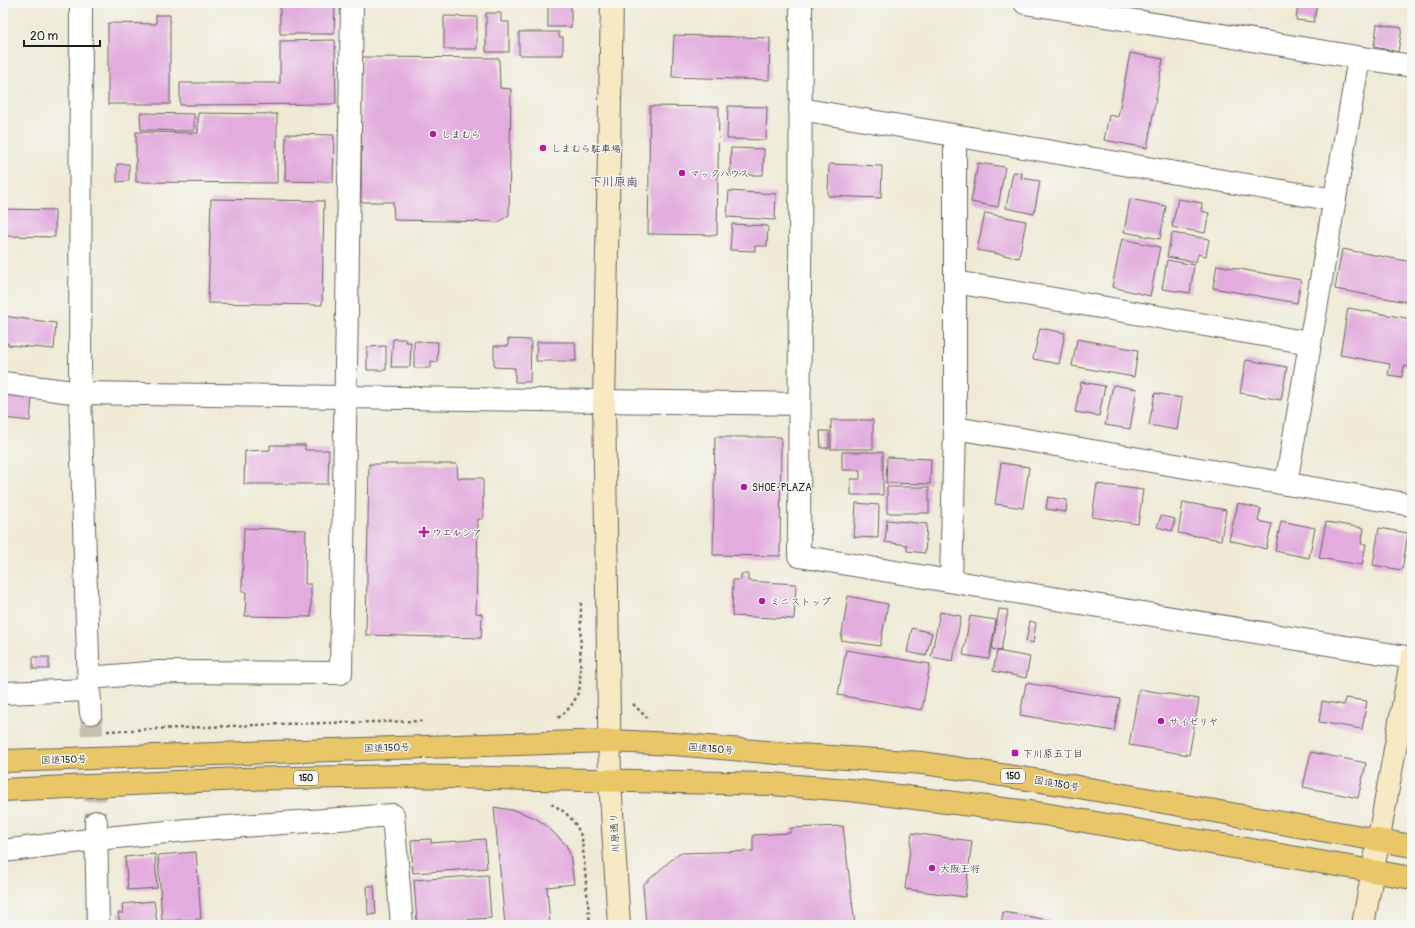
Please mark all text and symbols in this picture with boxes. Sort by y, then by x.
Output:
scale bar [24,22,100,48]
text: 20 m [30,29,59,44]
marker: しまむら [428,129,438,139]
place label: しまむら [441,129,481,141]
marker: しまむら駐車場 [538,143,548,153]
place label: しまむら駐車場 [551,143,621,155]
marker: マックハウス [677,168,687,178]
place label: マックハウス [690,168,749,180]
district label: 下川原南 [590,175,638,190]
marker: SHOE･PLAZA [739,482,749,492]
place label: SHOE･PLAZA [752,482,812,494]
marker: ウエルシア [419,527,429,537]
place label: ウエルシア [432,527,482,539]
marker: ミニストップ [757,596,767,606]
place label: ミニストップ [770,596,831,608]
marker: サイゼリヤ [1156,716,1166,726]
place label: サイゼリヤ [1169,716,1218,728]
street label: 国道150号 [364,741,410,755]
street label: 国道150号 [687,741,734,757]
marker: 下川原五丁目 [1010,748,1020,758]
place label: 下川原五丁目 [1023,748,1083,760]
street label: 国道150号 [41,753,87,767]
road number: 150 [1001,769,1025,783]
road number: 150 [294,771,318,785]
street label: 国道150号 [1033,774,1081,794]
street label: 川原通り [608,813,622,853]
marker: 大阪王将 [927,863,937,873]
place label: 大阪王将 [940,863,980,875]

